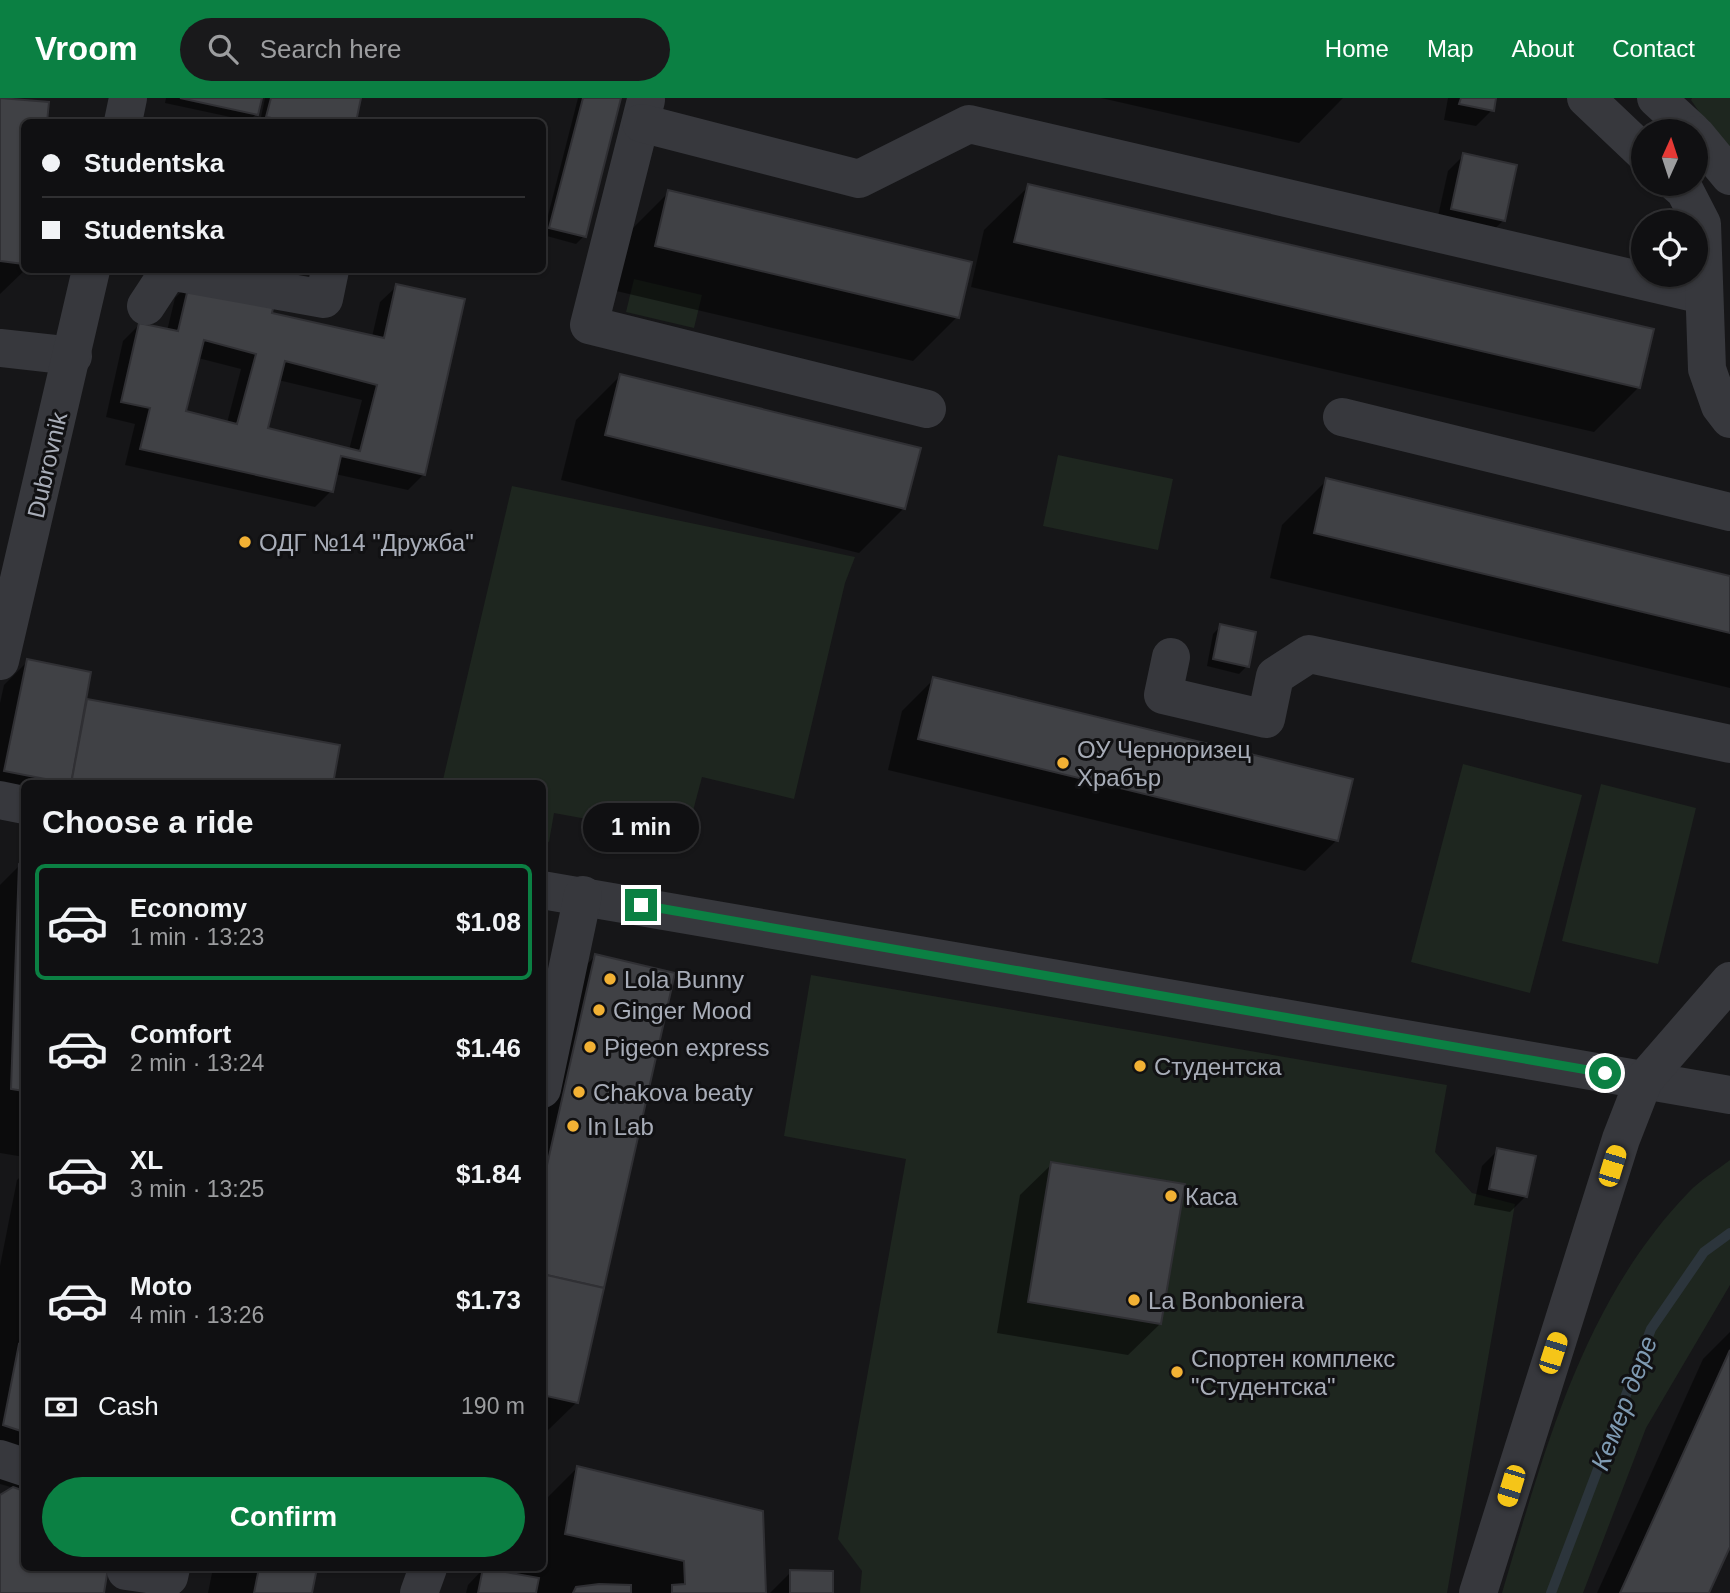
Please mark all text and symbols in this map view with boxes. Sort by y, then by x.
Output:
search box [180,18,670,81]
text: Vroom [35,30,138,67]
icon: search [204,30,242,68]
text: Search here [260,34,401,64]
text: Home [1325,35,1389,62]
text: Map [1427,35,1474,62]
text: About [1512,35,1574,62]
text: Contact [1612,35,1695,62]
north arrow [1631,119,1708,196]
map controls [1631,119,1708,287]
text: Studentska [84,148,224,178]
button: locate [1631,210,1708,287]
text: Studentska [84,215,224,245]
street label: Dubrovnik [22,408,73,521]
place label: ОДГ №14 "Дружба" [259,529,474,556]
marker: ОДГ №14 "Дружба" [237,534,253,550]
place label: ОУ Черноризец Храбър [1077,736,1251,791]
marker: ОУ Черноризец Храбър [1055,755,1071,771]
text: Choose a ride [42,804,254,840]
callout: 1 min [583,804,699,852]
text: 1 min [611,814,671,840]
route end [625,889,657,921]
icon: car [46,891,109,954]
text: Economy [130,893,247,923]
text: $1.08 [456,907,521,937]
text: 1 min · 13:23 [130,924,264,950]
place label: Lola Bunny [624,966,744,993]
marker: Lola Bunny [602,971,618,987]
place label: Ginger Mood [613,997,752,1024]
marker: Ginger Mood [591,1002,607,1018]
icon: car [46,1017,109,1080]
text: Comfort [130,1019,231,1049]
text: $1.46 [456,1033,521,1063]
place label: Pigeon express [604,1034,769,1061]
marker: Pigeon express [582,1039,598,1055]
text: 2 min · 13:24 [130,1050,264,1076]
place label: Студентска [1154,1053,1282,1080]
route start [1589,1057,1621,1089]
marker: Студентска [1132,1058,1148,1074]
place label: Chakova beaty [593,1079,753,1106]
marker: Chakova beaty [571,1084,587,1100]
place label: In Lab [587,1113,654,1140]
marker: In Lab [565,1118,581,1134]
icon: car [46,1143,109,1206]
car [1596,1143,1629,1189]
text: XL [130,1145,163,1175]
text: $1.84 [456,1159,521,1189]
text: 3 min · 13:25 [130,1176,264,1202]
place label: Каса [1185,1183,1238,1210]
marker: Каса [1163,1188,1179,1204]
icon: car [46,1269,109,1332]
text: Moto [130,1271,192,1301]
text: $1.73 [456,1285,521,1315]
place label: La Bonboniera [1148,1287,1305,1314]
marker: La Bonboniera [1126,1292,1142,1308]
text: 4 min · 13:26 [130,1302,264,1328]
car [1537,1330,1570,1376]
water label: Кемер дере [1585,1332,1663,1474]
place label: Спортен комплекс "Студентска" [1191,1345,1395,1400]
marker: Спортен комплекс "Студентска" [1169,1364,1185,1380]
icon: cash [42,1388,80,1426]
text: Cash [98,1391,159,1421]
text: 190 m [461,1393,525,1419]
car [1495,1463,1528,1509]
button: Confirm [42,1477,525,1557]

